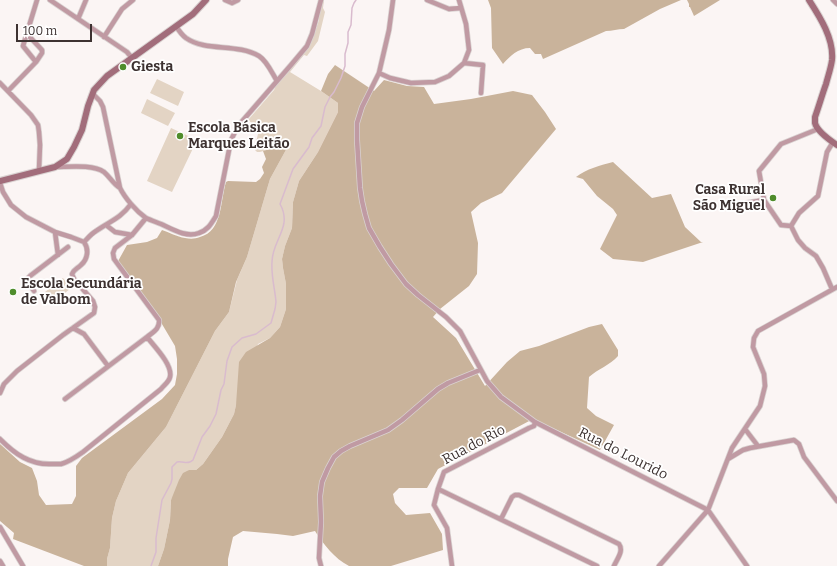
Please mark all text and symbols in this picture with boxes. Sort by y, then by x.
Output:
scale bar [18,16,94,42]
text: 100 m [23,24,57,38]
place label: Giesta [131,59,173,75]
marker: Giesta [118,62,128,72]
place label: Escola Básica Marques Leitão [188,120,290,152]
marker: Escola Básica Marques Leitão [175,131,185,141]
place label: Casa Rural São Miguel [693,182,765,214]
marker: Casa Rural São Miguel [768,193,778,203]
place label: Escola Secundária de Valbom [21,276,142,308]
marker: Escola Secundária de Valbom [8,287,18,297]
street label: Rua do Rio [440,422,508,468]
street label: Rua do Lourido [575,424,671,484]

